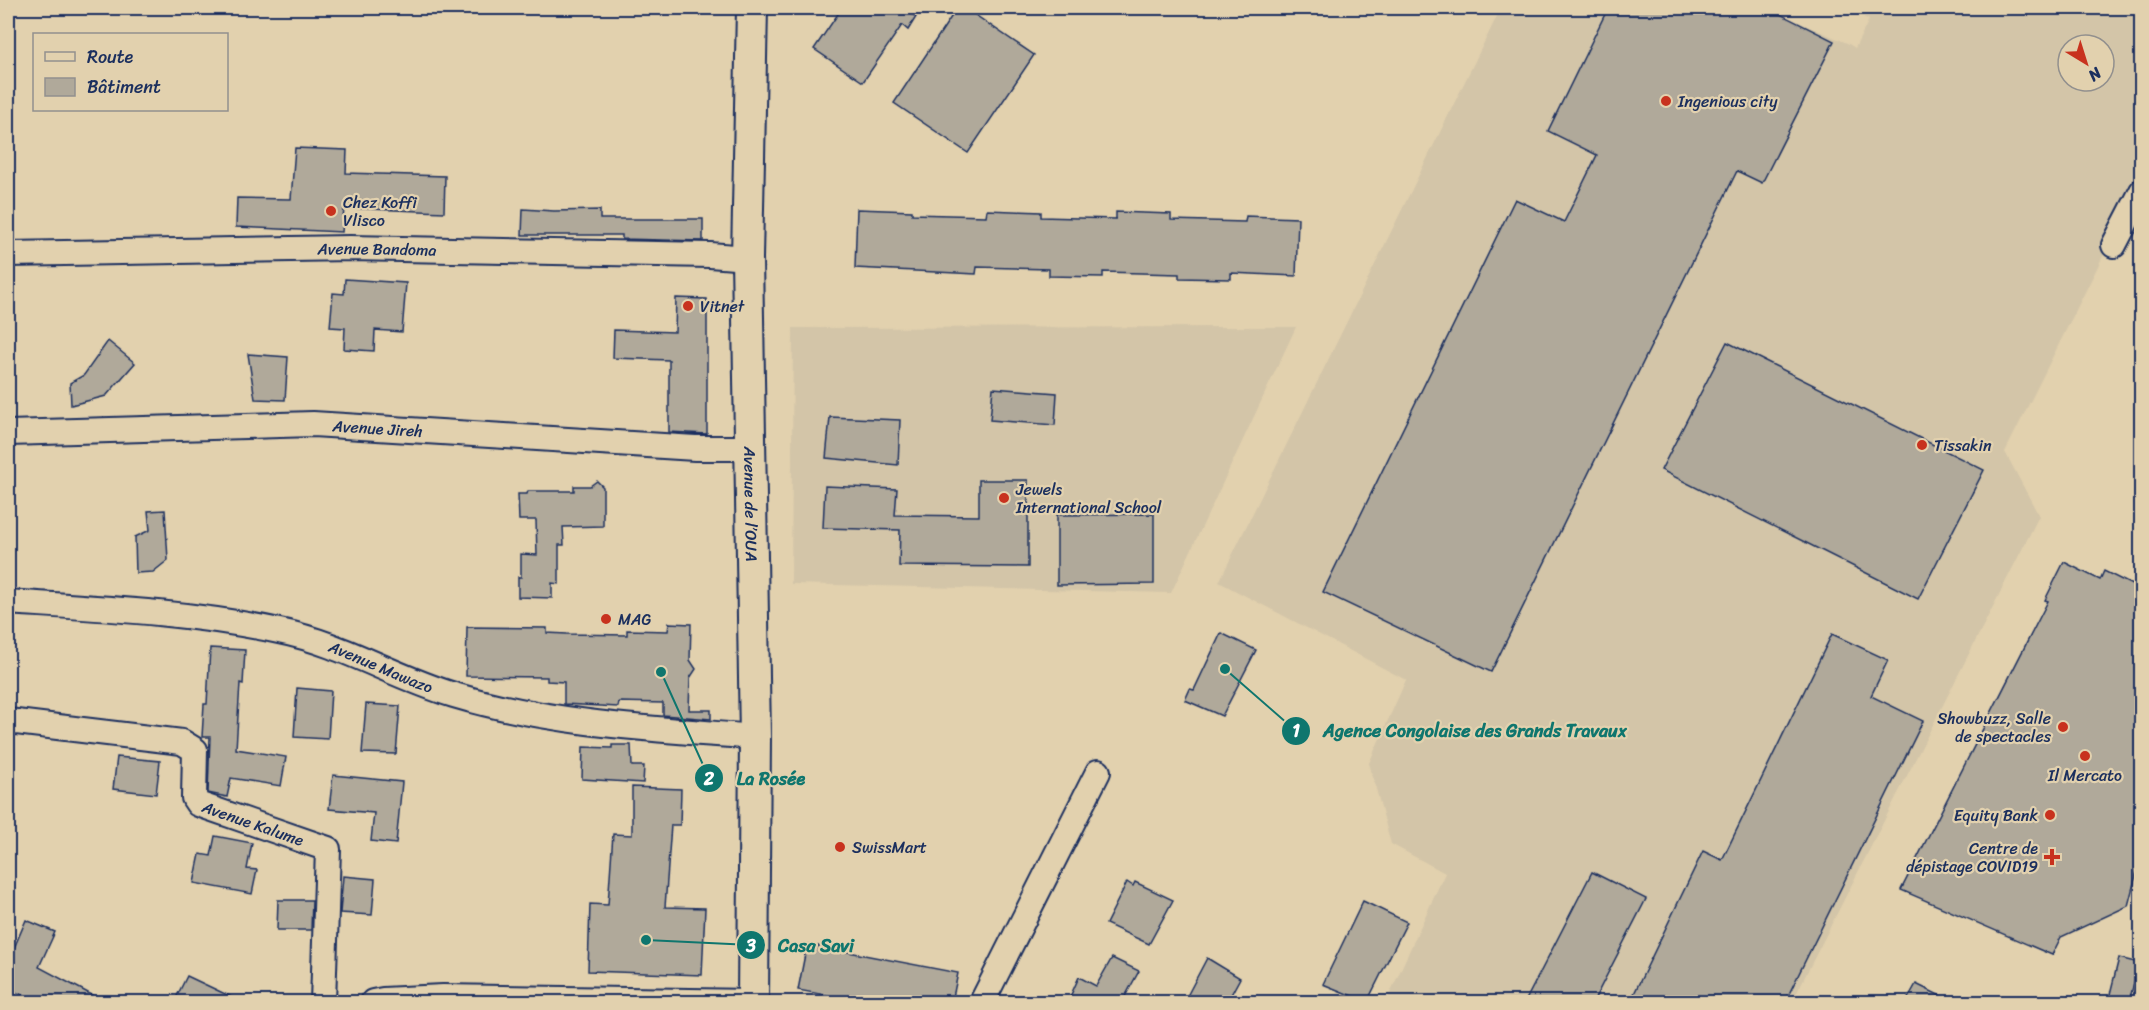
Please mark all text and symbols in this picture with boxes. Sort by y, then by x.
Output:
legend [33,33,228,111]
north arrow [2056,33,2116,93]
text: Route [87,41,134,73]
text: N [2081,59,2109,90]
text: Bâtiment [87,71,161,103]
place label: Ingenious city [1677,87,1778,116]
marker: Ingenious city [1659,94,1673,108]
place label: Chez Koffi Vlisco [343,188,417,235]
marker: Chez Koffi Vlisco [324,204,338,218]
street label: Avenue Bandoma [316,233,437,264]
place label: Vitnet [700,292,745,321]
marker: Vitnet [681,299,695,313]
street label: Avenue Jireh [331,411,424,445]
place label: Tissakin [1934,431,1992,460]
marker: Tissakin [1915,438,1929,452]
street label: Avenue de l’OUA [736,445,767,562]
place label: Jewels International School [1015,475,1162,522]
marker: Jewels International School [997,491,1011,505]
place label: MAG [618,605,652,634]
marker: MAG [599,612,613,626]
street label: Avenue Mawazo [324,632,437,701]
place label: Showbuzz, Salle de spectacles [1937,704,2052,751]
callout: Agence Congolaise des Grands Travaux [1281,713,1640,749]
text: 1 [1292,715,1300,747]
text: Agence Congolaise des Grands Travaux [1322,715,1628,747]
marker: Showbuzz, Salle de spectacles [2056,720,2070,734]
marker: Il Mercato [2078,749,2092,763]
callout: La Rosée [694,760,817,796]
place label: Il Mercato [2047,761,2122,790]
text: 2 [703,763,715,795]
text: La Rosée [737,763,805,795]
street label: Avenue Kalume [197,792,308,854]
place label: Equity Bank [1954,801,2038,830]
marker: Equity Bank [2043,808,2057,822]
place label: SwissMart [852,833,927,862]
place label: Centre de dépistage COVID19 [1906,834,2038,881]
marker: SwissMart [833,840,847,854]
marker: Centre de dépistage COVID19 [2043,848,2061,866]
callout: Casa Savi [736,927,866,963]
text: 3 [745,930,756,962]
text: Casa Savi [777,930,855,962]

